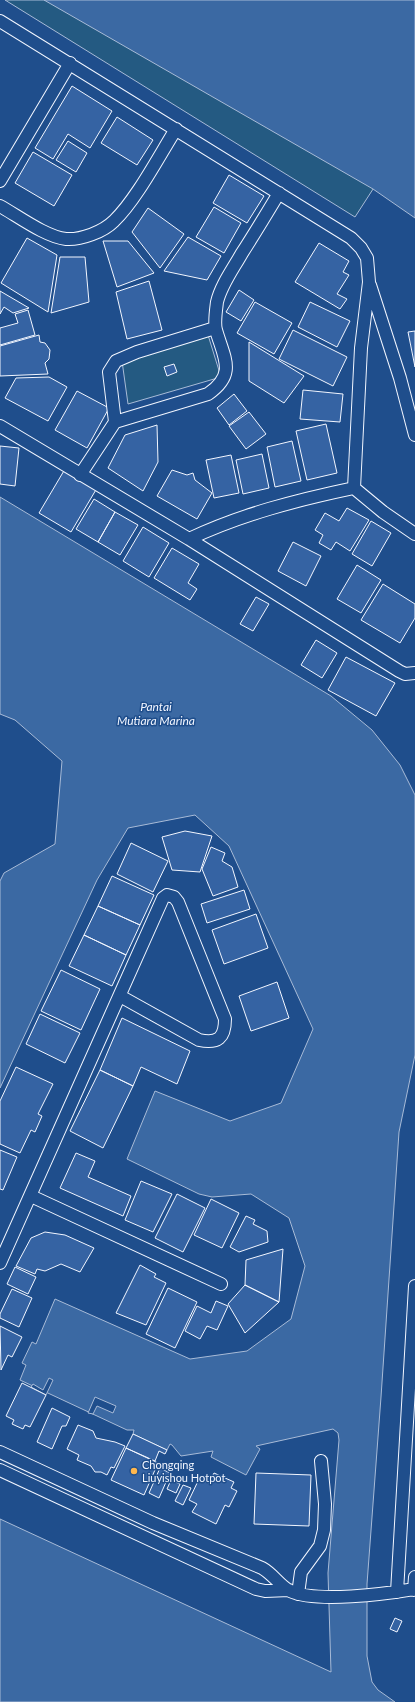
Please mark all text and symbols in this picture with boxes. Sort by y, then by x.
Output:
water label: Pantai Mutiara Marina [117,699,195,728]
place label: Chongqing Liuyishou Hotpot [142,1458,225,1484]
marker: Chongqing Liuyishou Hotpot [129,1466,139,1476]

